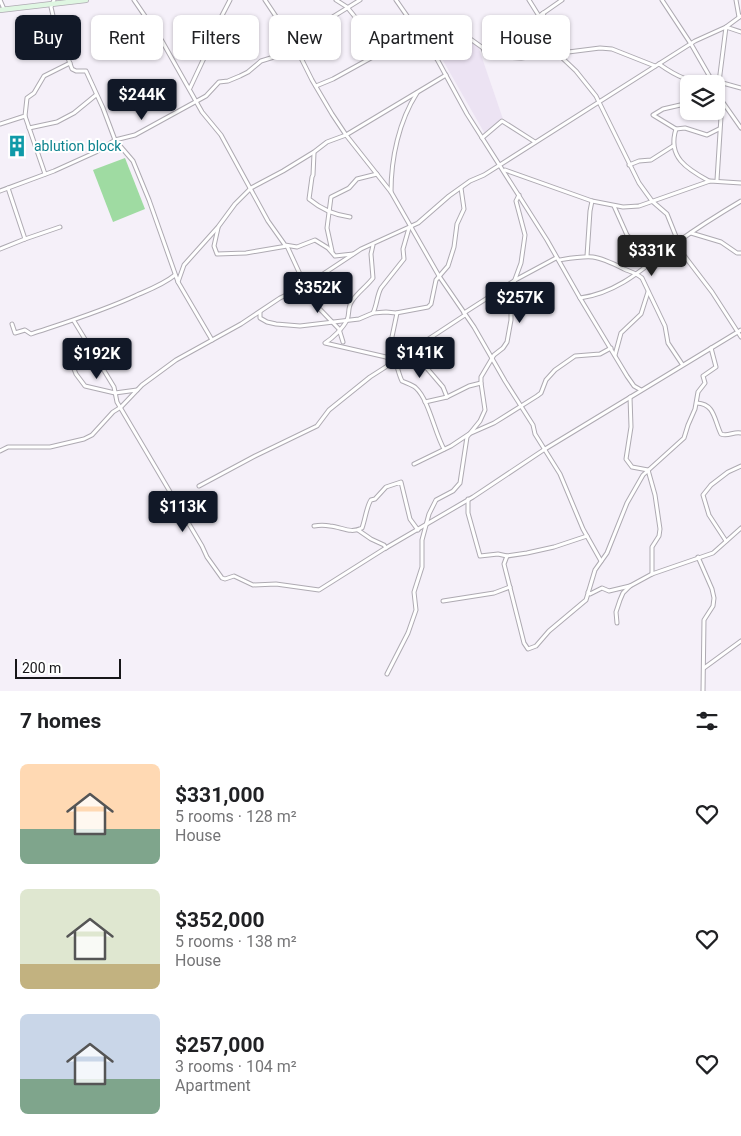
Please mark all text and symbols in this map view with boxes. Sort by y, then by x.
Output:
chip: Buy [15,15,81,60]
chip: Rent [91,15,163,60]
chip: Filters [173,15,259,60]
chip: New [269,15,341,60]
chip: Apartment [351,15,472,60]
chip: House [482,15,570,60]
map controls [680,75,725,120]
button: layers [680,75,725,120]
pin: $244K [107,78,177,121]
text: $244K [119,85,165,104]
building icon: ablution block [4,133,30,159]
place label: ablution block [34,138,122,154]
pin: $331K [617,234,687,277]
text: $331K [629,241,675,260]
pin: $352K [283,272,353,314]
text: $352K [295,278,341,297]
pin: $257K [485,282,555,324]
text: $257K [497,288,543,307]
pin: $141K [385,336,455,379]
pin: $192K [62,338,132,380]
text: $141K [397,343,443,362]
text: $192K [74,344,120,363]
pin: $113K [148,490,218,533]
text: $113K [160,497,206,516]
scale bar [15,656,121,679]
text: 200 m [22,660,61,676]
icon: filters [693,707,721,735]
text: 7 homes [20,709,101,733]
text: $331,000 [175,783,265,807]
icon: home [60,784,120,844]
icon: heart [693,800,721,828]
text: 5 rooms · 128 m² [175,807,297,826]
text: House [175,826,221,845]
text: $352,000 [175,908,265,932]
icon: home [60,909,120,969]
icon: heart [693,925,721,953]
text: 5 rooms · 138 m² [175,932,297,951]
text: House [175,951,221,970]
text: $257,000 [175,1033,265,1057]
icon: home [60,1034,120,1094]
icon: heart [693,1050,721,1078]
text: 3 rooms · 104 m² [175,1057,297,1076]
text: Apartment [175,1076,251,1095]

